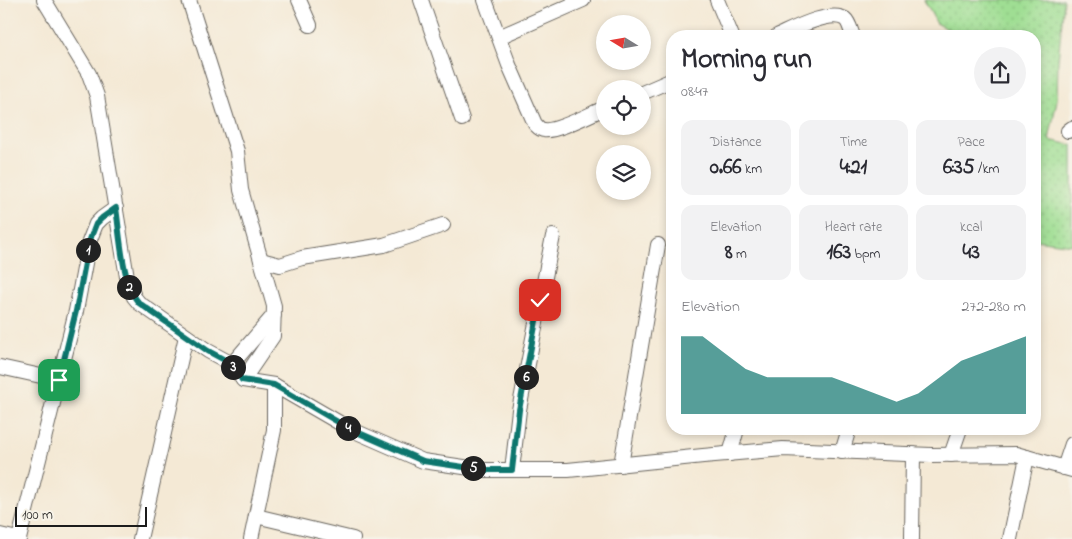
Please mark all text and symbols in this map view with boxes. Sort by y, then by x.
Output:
north arrow [596,15,651,70]
map controls [596,15,651,200]
text: Morning run [681,40,812,81]
button: share [974,47,1026,99]
button: locate [596,80,651,135]
text: 08:47 [681,80,708,104]
text: Distance [710,132,762,153]
text: Time [840,132,867,153]
text: Pace [957,132,985,153]
button: layers [596,145,651,200]
text: 0.66 [710,153,742,183]
text: 4:21 [840,153,867,183]
text: 6:35 [943,153,975,183]
text: km [742,159,762,180]
text: /km [975,159,999,180]
text: Elevation [710,217,762,238]
text: Heart rate [825,217,882,238]
text: kcal [960,217,982,238]
pin: 1 [76,238,100,262]
text: 8 [725,238,733,268]
text: 163 [827,238,851,268]
text: 43 [962,238,980,268]
text: 1 [86,240,91,261]
text: m [733,244,747,265]
text: bpm [851,244,880,265]
pin: 2 [116,274,142,300]
text: 2 [126,277,133,298]
pin [519,279,561,321]
icon: check [526,286,554,314]
text: Elevation [681,295,740,319]
text: 272–280 m [962,295,1026,319]
pin: 3 [220,354,246,380]
text: 3 [231,357,236,378]
pin [38,359,80,401]
pin: 6 [514,364,538,390]
icon: arrive [45,366,73,394]
text: 6 [523,367,530,388]
pin: 4 [336,416,360,440]
text: 4 [346,418,351,439]
pin: 5 [460,456,486,480]
text: 5 [469,458,478,479]
scale bar [15,504,148,527]
text: 100 m [22,505,53,526]

